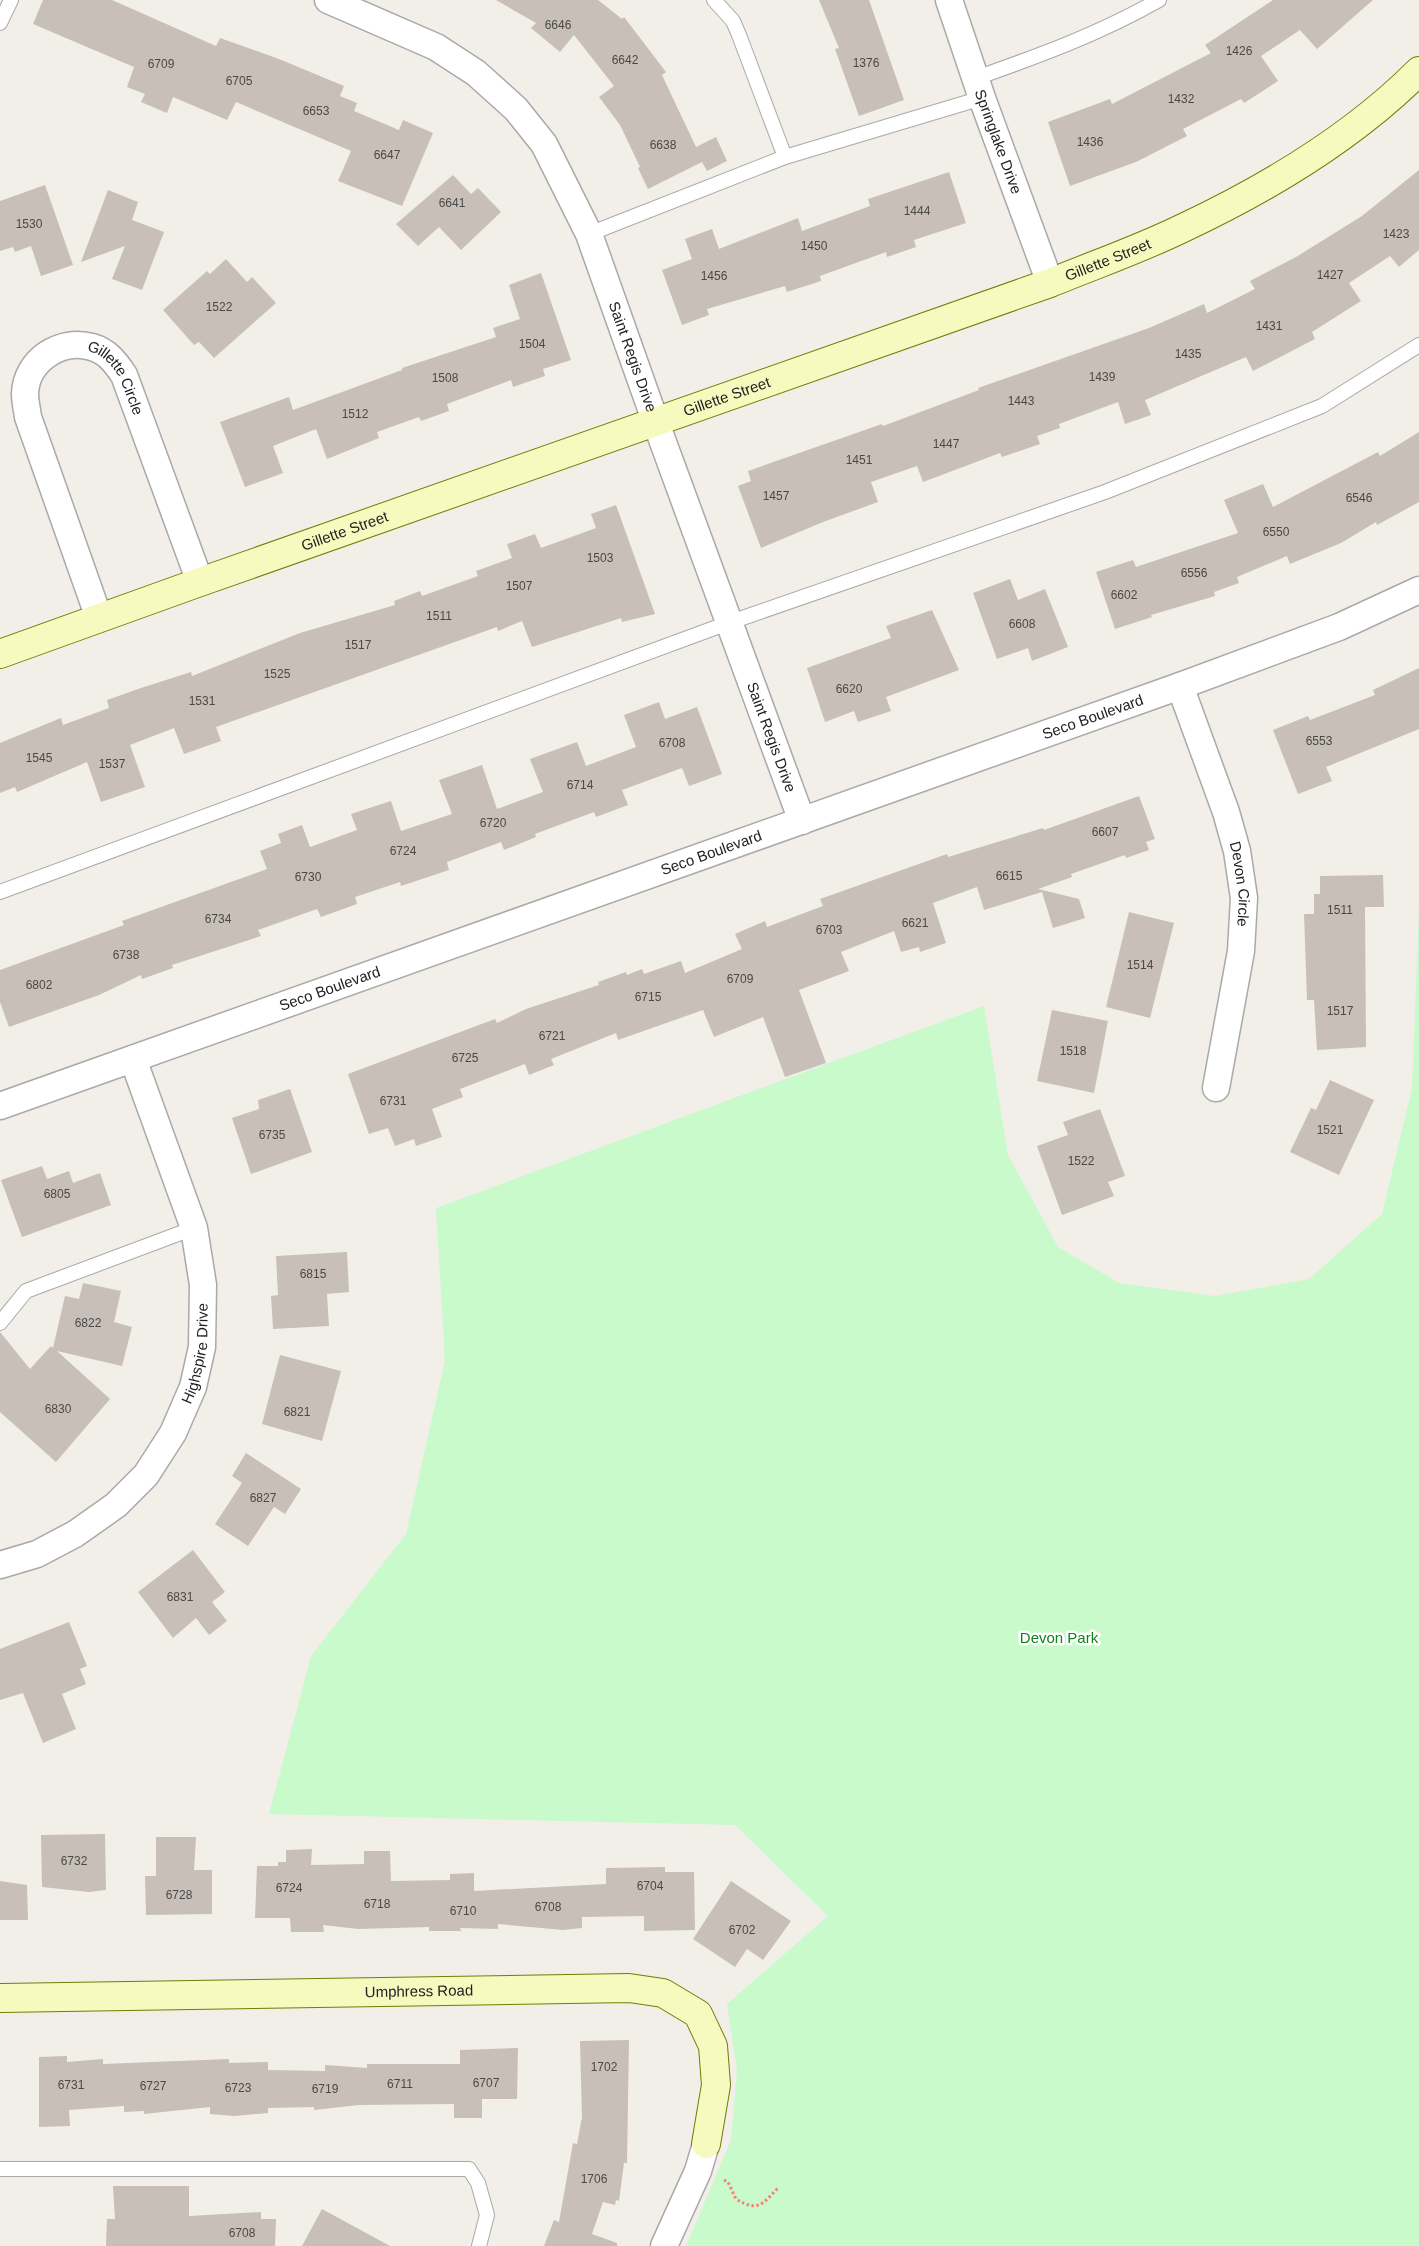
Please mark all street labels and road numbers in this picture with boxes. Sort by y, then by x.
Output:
street label: Springlake Drive [972,87,1026,196]
street label: Gillette Street [1062,234,1154,284]
street label: Saint Regis Drive [606,299,660,414]
street label: Gillette Circle [86,337,147,417]
street label: Gillette Street [681,373,773,419]
street label: Gillette Street [299,507,391,554]
street label: Saint Regis Drive [744,680,800,794]
street label: Seco Boulevard [1040,691,1145,742]
street label: Seco Boulevard [658,827,764,878]
street label: Devon Circle [1227,839,1253,927]
street label: Seco Boulevard [277,962,382,1014]
street label: Highspire Drive [178,1303,211,1406]
street label: Umphress Road [365,1981,473,2000]

